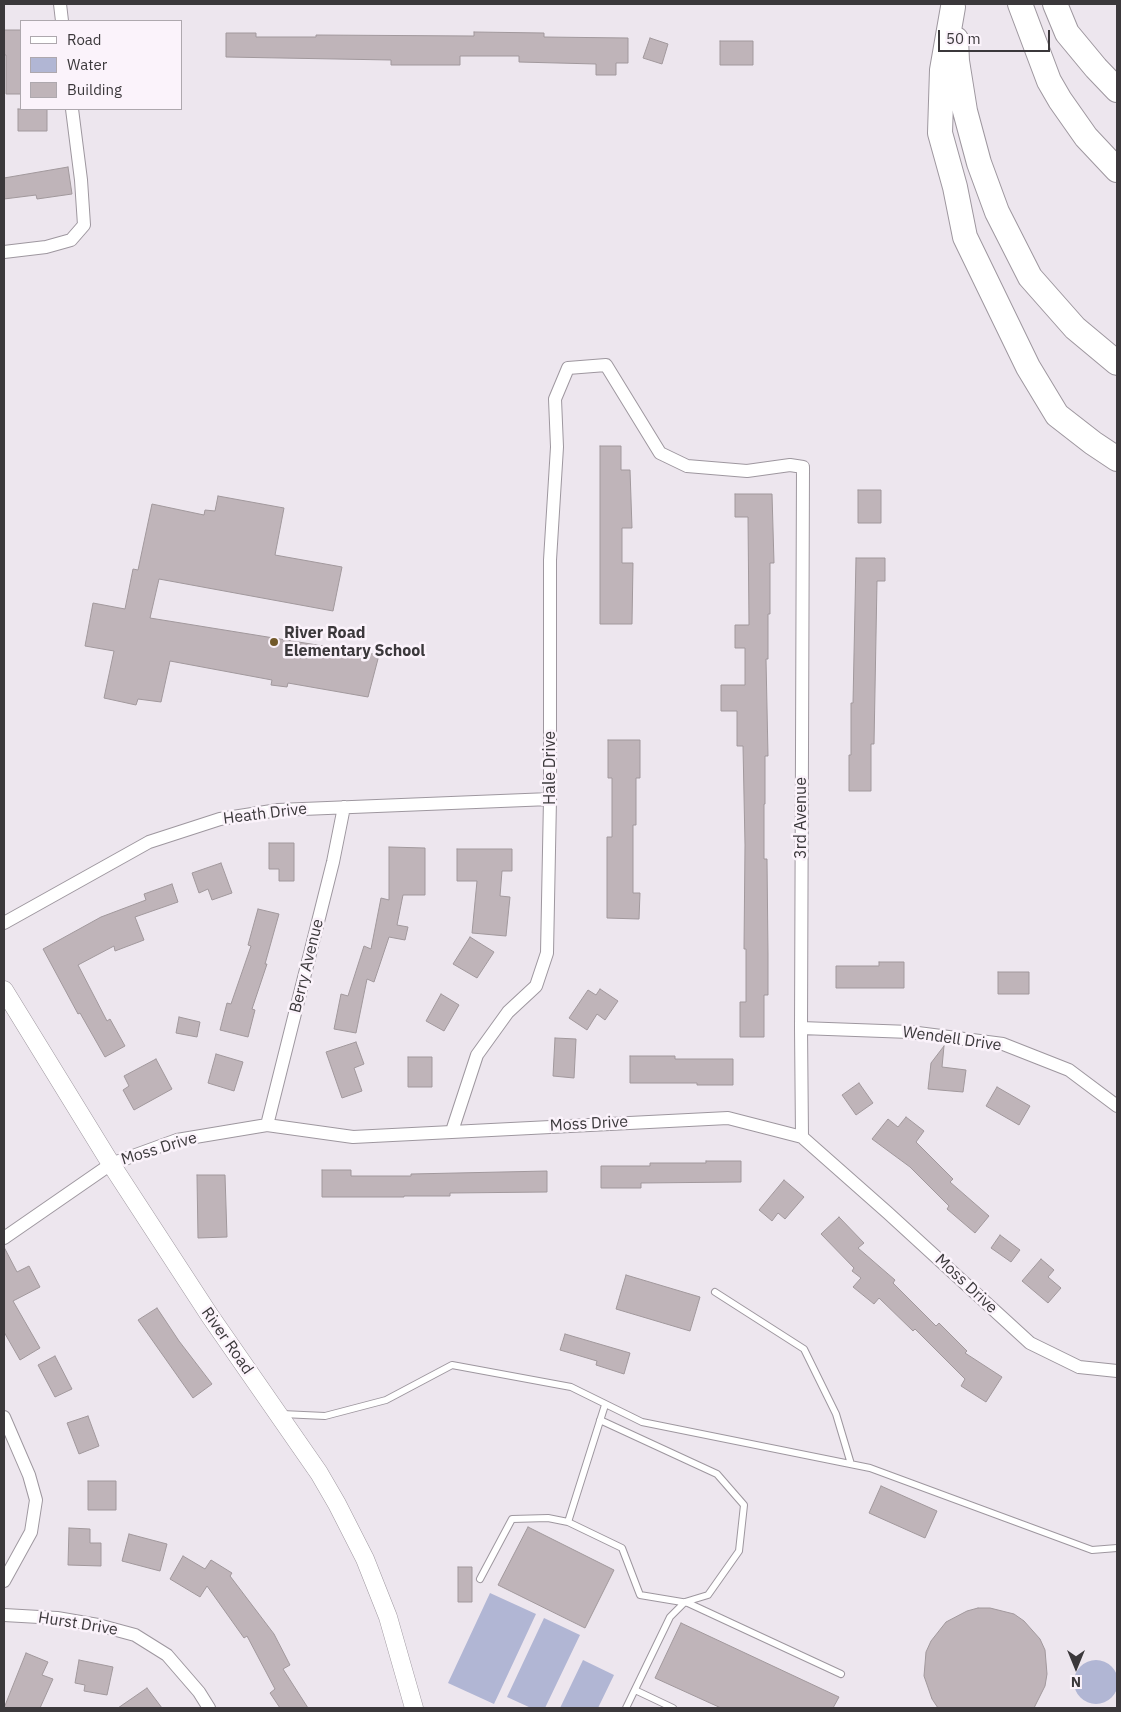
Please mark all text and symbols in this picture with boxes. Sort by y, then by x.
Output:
legend [20,20,182,110]
scale bar [941,20,1054,52]
text: 50 m [946,29,981,48]
text: Road [67,30,102,49]
text: Water [67,55,107,74]
text: Building [67,80,122,99]
place label: River Road Elementary School [284,623,425,661]
marker: River Road Elementary School [268,636,280,648]
street label: Hale Drive [540,731,560,805]
street label: 3rd Avenue [791,777,811,859]
street label: Heath Drive [222,799,308,829]
street label: Berry Avenue [286,917,328,1015]
street label: Wendell Drive [901,1023,1003,1055]
street label: Moss Drive [549,1112,629,1136]
street label: Moss Drive [119,1128,199,1170]
street label: Moss Drive [931,1250,1001,1318]
street label: River Road [197,1304,257,1378]
street label: Hurst Drive [37,1608,119,1640]
north arrow [1051,1642,1101,1692]
text: N [1071,1673,1081,1691]

